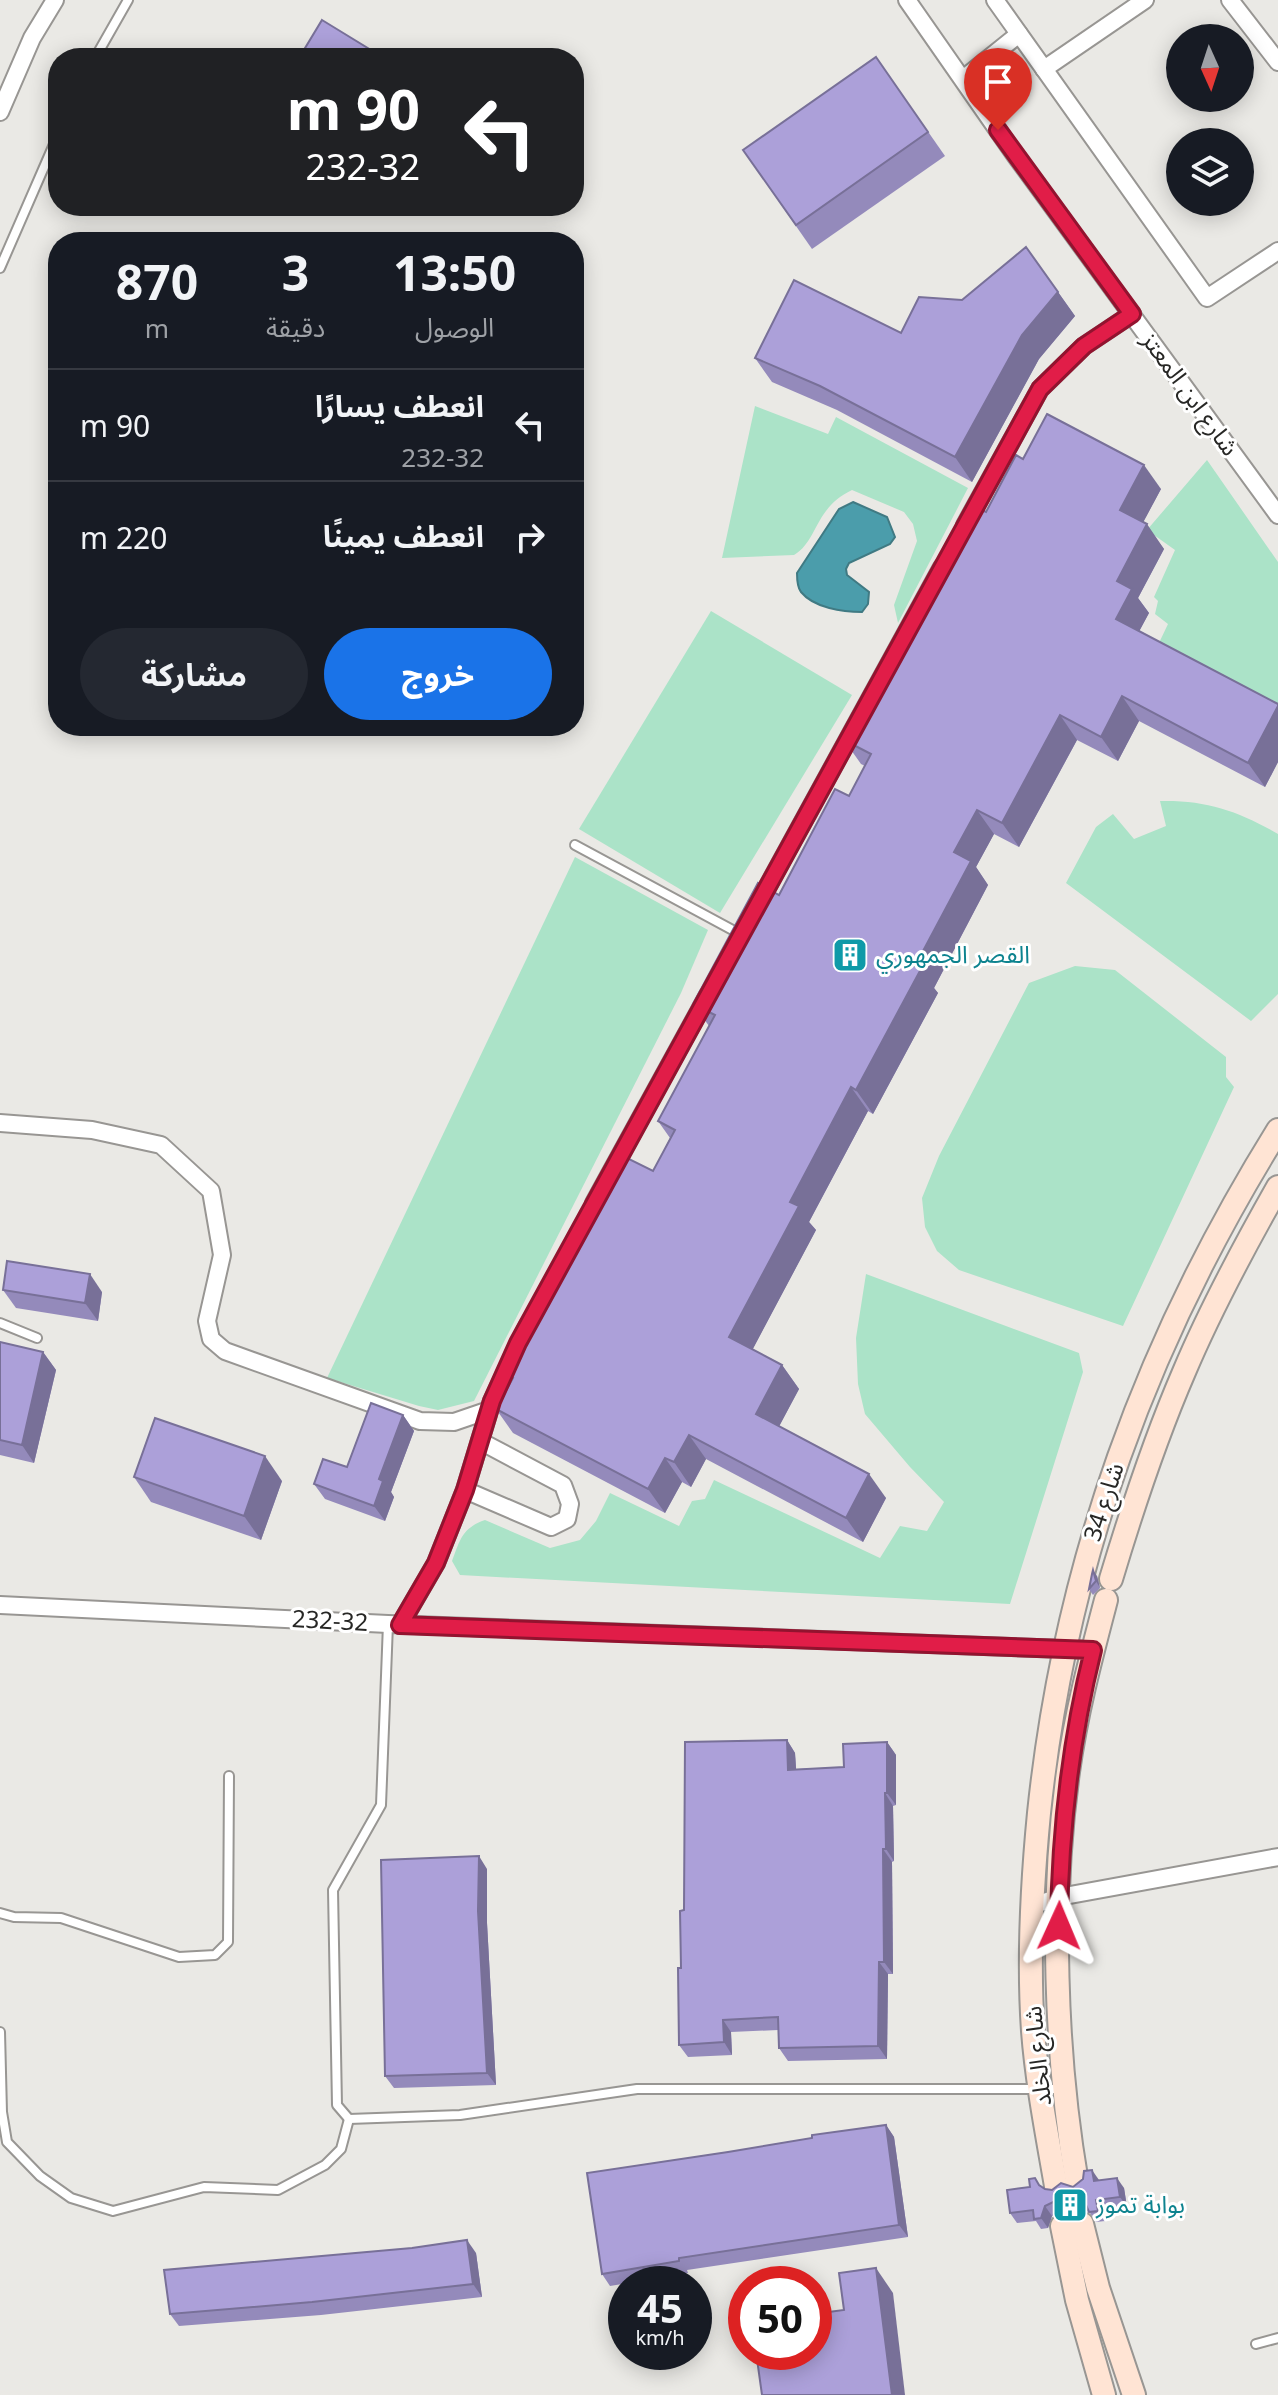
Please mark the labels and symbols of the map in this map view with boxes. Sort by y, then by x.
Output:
north arrow [1166,24,1254,112]
pin [964,48,1032,130]
street label: شارع ابن المعتز [1133,324,1247,463]
building icon: القصر الجمهوري [831,936,869,974]
place label: القصر الجمهوري [876,937,1030,974]
street label: شارع 34 [1074,1458,1133,1546]
street label: 232-32 [291,1601,369,1638]
position arrow [1017,1884,1101,1968]
street label: شارع الخلد [1015,2004,1060,2108]
building icon: بوابة تموز [1051,2186,1089,2224]
place label: بوابة تموز [1095,2187,1185,2220]
speed limit sign: 50 [728,2266,832,2370]

